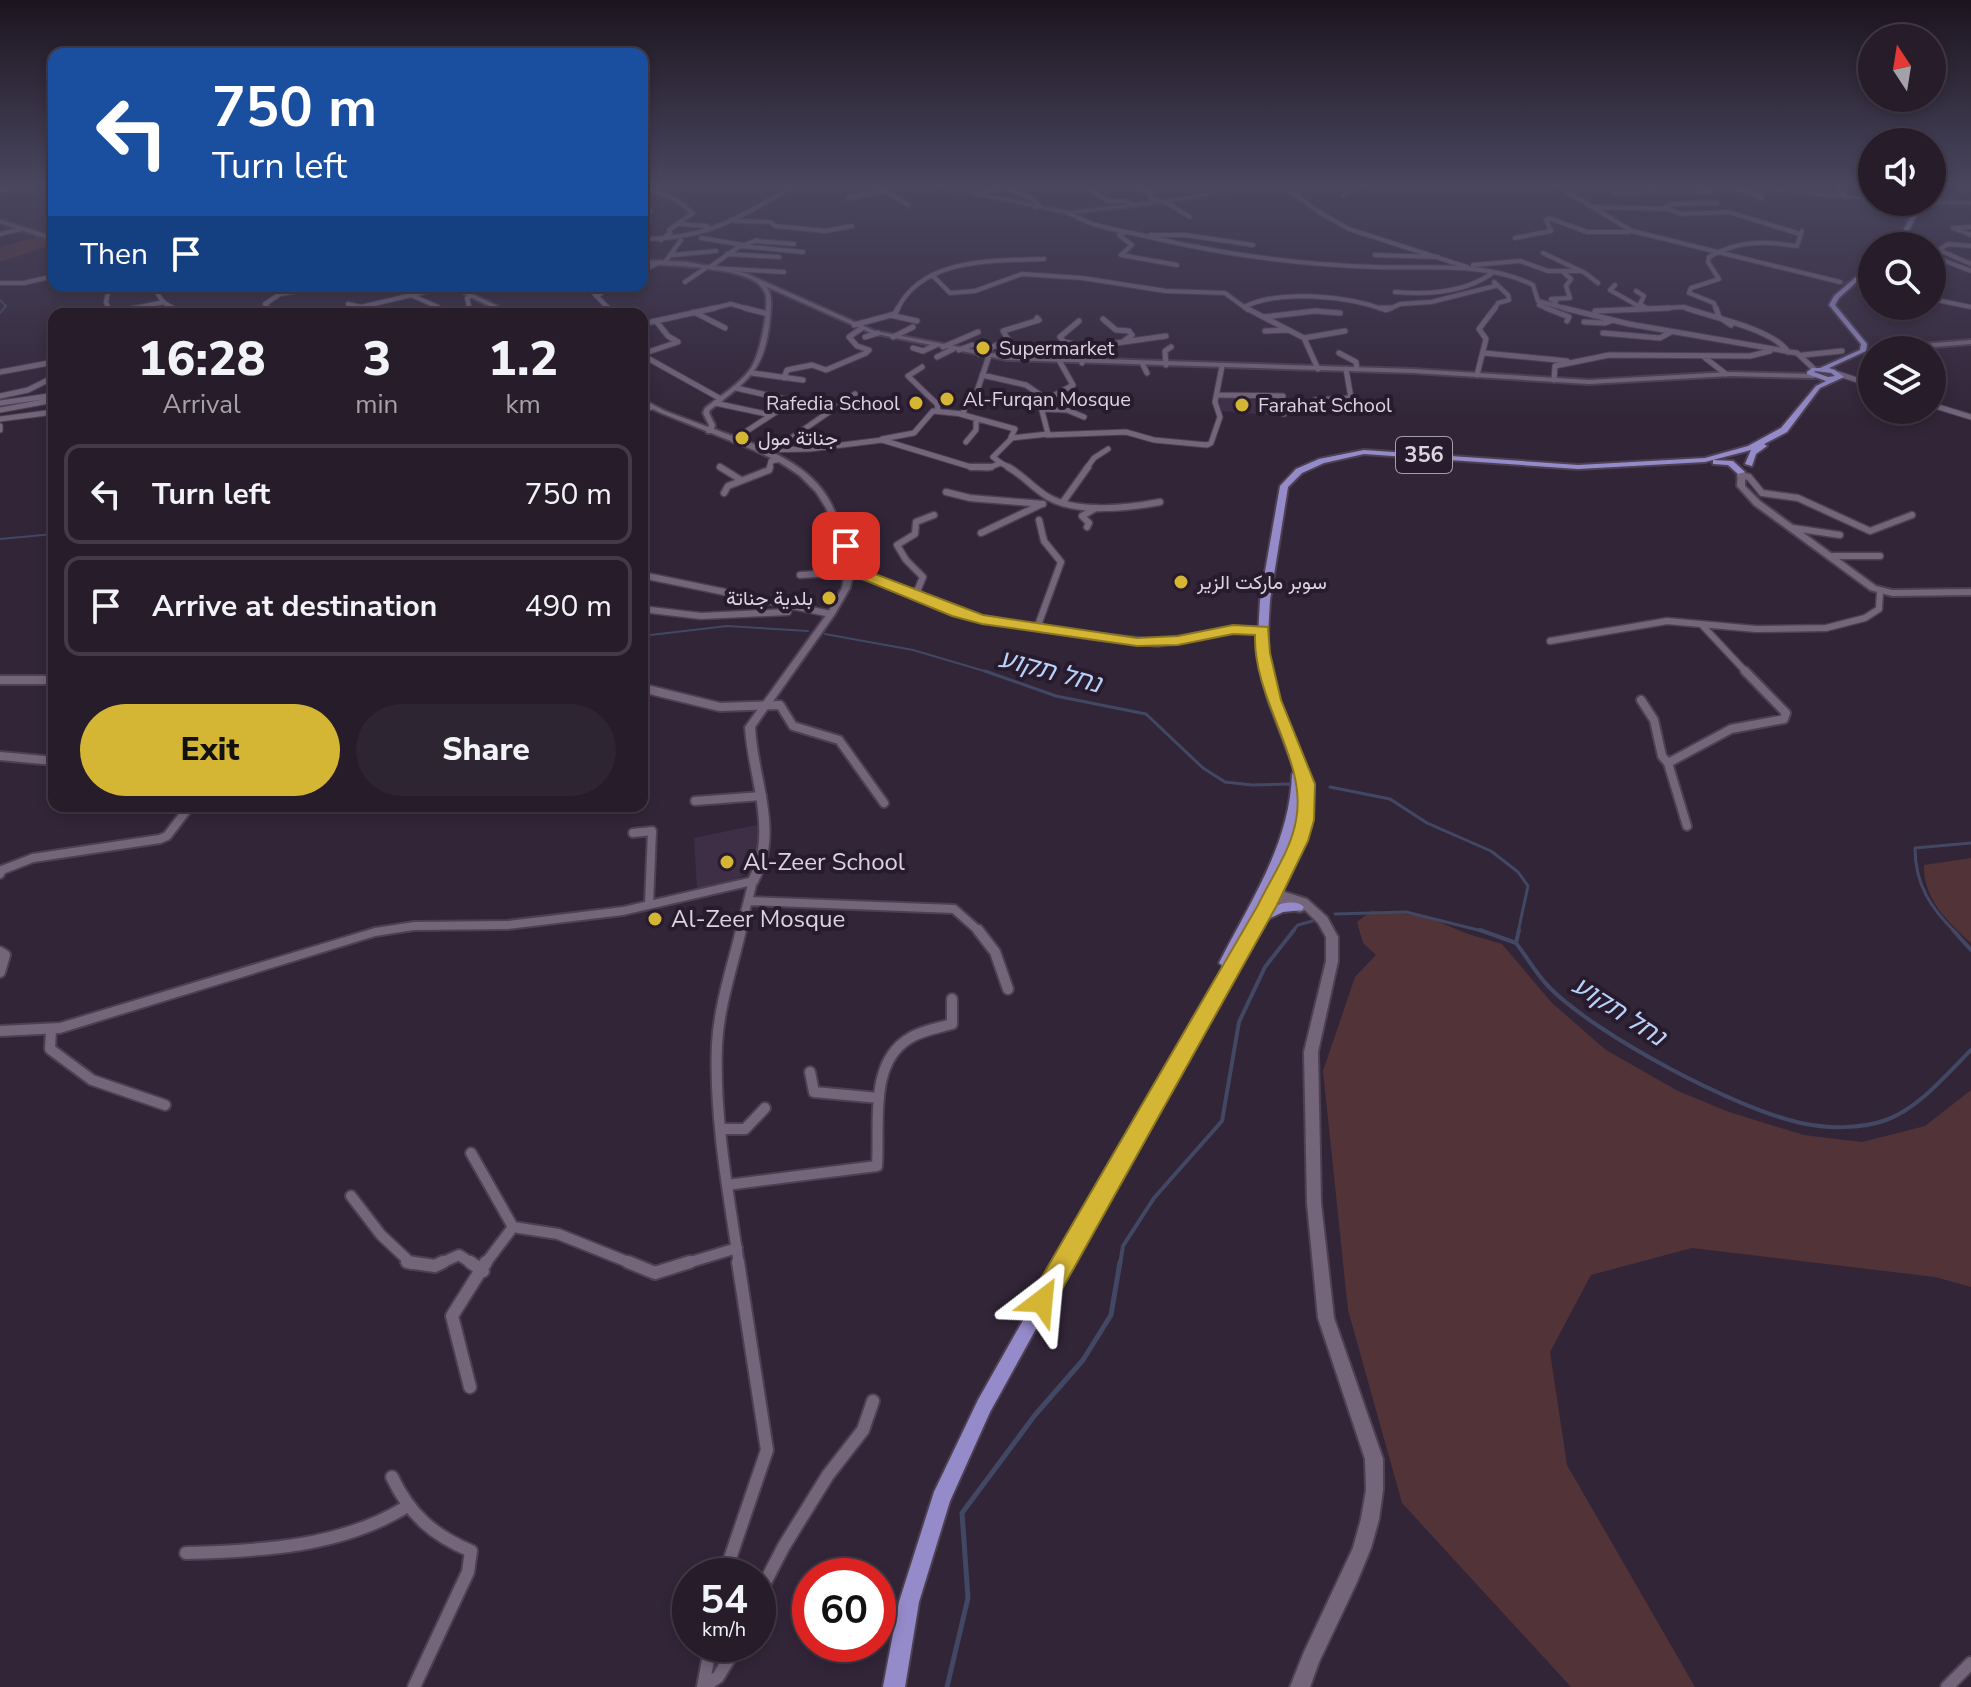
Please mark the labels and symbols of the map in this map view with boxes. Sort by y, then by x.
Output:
north arrow [1858,24,1946,112]
place label: Supermarket [999,335,1115,362]
marker: Supermarket [974,339,992,357]
place label: Al-Furqan Mosque [963,386,1131,413]
place label: Rafedia School [766,390,900,417]
marker: Al-Furqan Mosque [938,390,956,408]
place label: Farahat School [1258,392,1392,419]
marker: Rafedia School [907,394,925,412]
marker: Farahat School [1233,396,1251,414]
place label: جناتة مول [758,425,838,452]
marker: جناتة مول [733,429,751,447]
road number: 356 [1396,437,1452,473]
pin [812,512,880,580]
place label: سوبر ماركت الزير [1196,569,1327,596]
marker: سوبر ماركت الزير [1172,573,1190,591]
place label: بلدية جناتة [726,585,813,612]
marker: بلدية جناتة [820,589,838,607]
water label: נחל תקוע [995,641,1107,702]
place label: Al-Zeer School [743,846,905,878]
marker: Al-Zeer School [718,853,736,871]
place label: Al-Zeer Mosque [671,903,845,935]
marker: Al-Zeer Mosque [646,910,664,928]
water label: נחל תקוע [1566,968,1674,1055]
position arrow [1000,1259,1084,1343]
speed limit sign: 60 [792,1558,896,1662]

